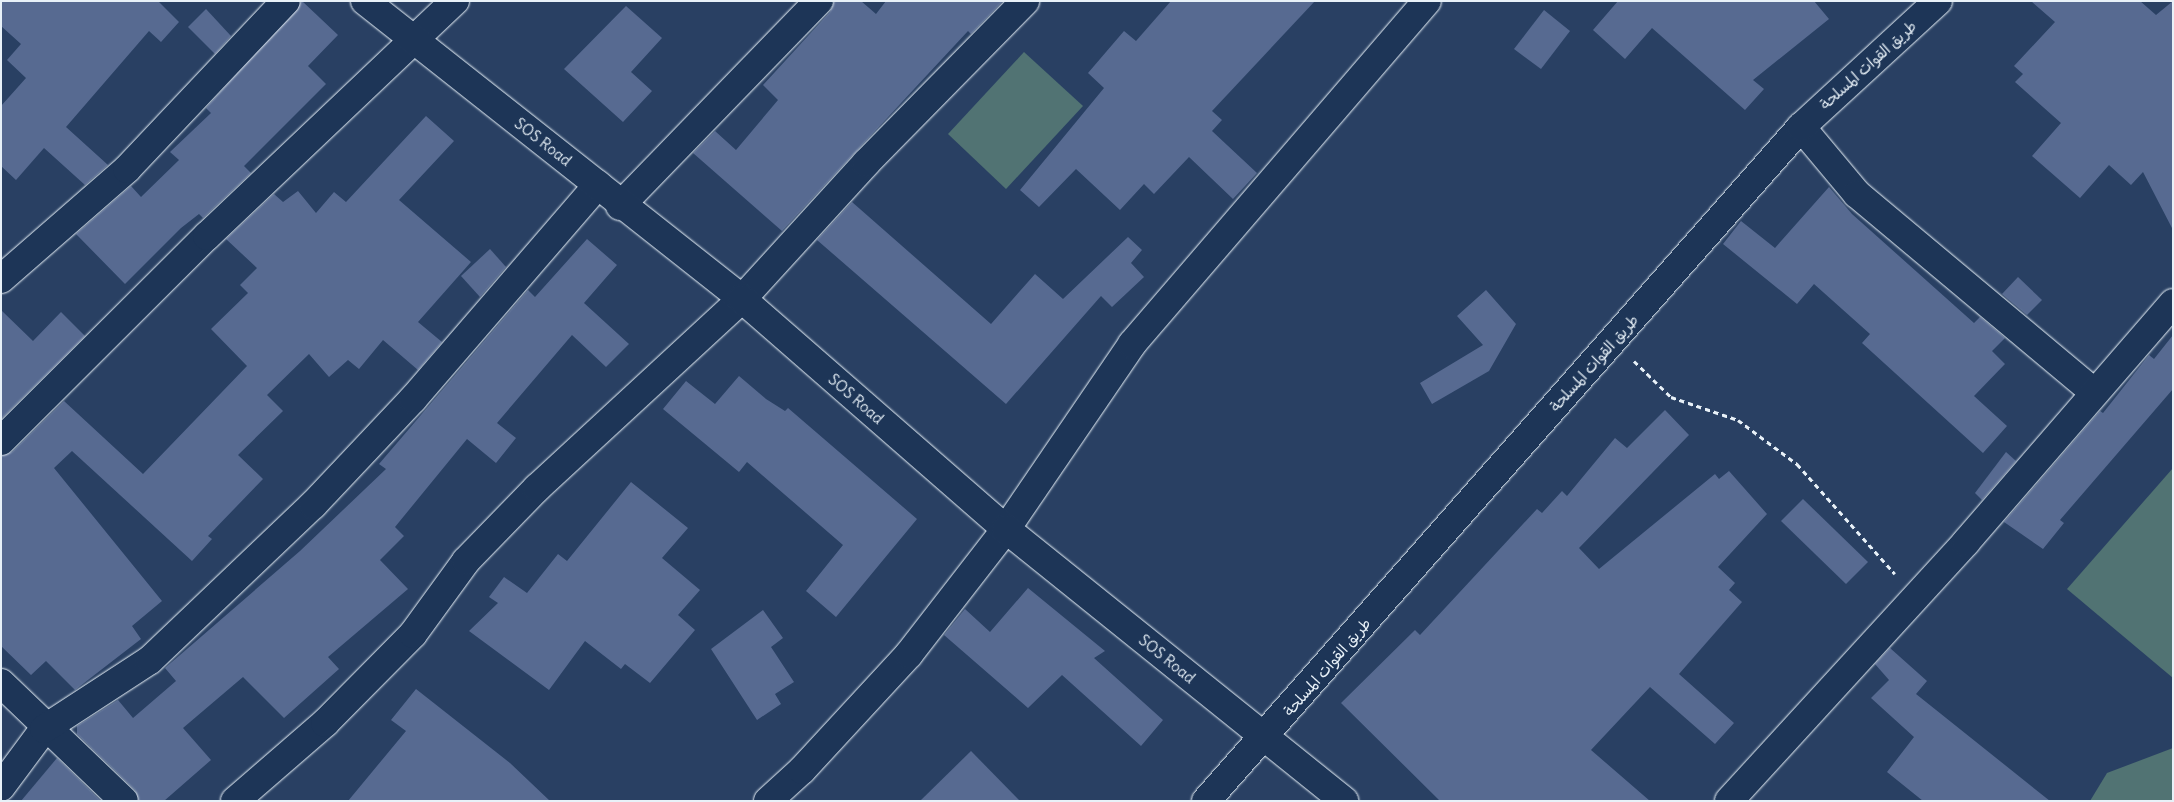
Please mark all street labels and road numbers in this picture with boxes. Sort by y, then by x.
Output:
street label: طريق القوات المسلحة [1816,17,1920,113]
street label: SOS Road [511,114,575,170]
street label: طريق القوات المسلحة [1546,311,1642,415]
street label: SOS Road [825,370,887,428]
street label: طريق القوات المسلحة [1280,614,1374,720]
street label: SOS Road [1135,631,1199,687]

